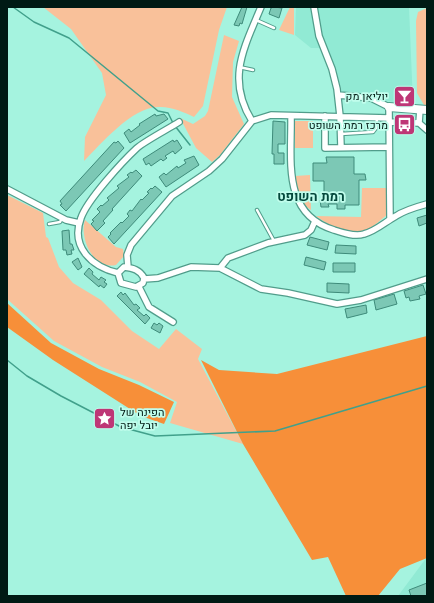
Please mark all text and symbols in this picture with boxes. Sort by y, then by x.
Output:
bar icon: יוליאן מק [391,83,417,109]
place label: יוליאן מק [346,89,388,103]
bus stop icon: מרכז רמת השופט [391,112,417,138]
place label: מרכז רמת השופט [309,118,388,132]
district label: רמת השופט [277,188,345,204]
place icon: הפינה של יובל יפה [91,405,117,431]
place label: הפינה של יובל יפה [120,405,164,432]

